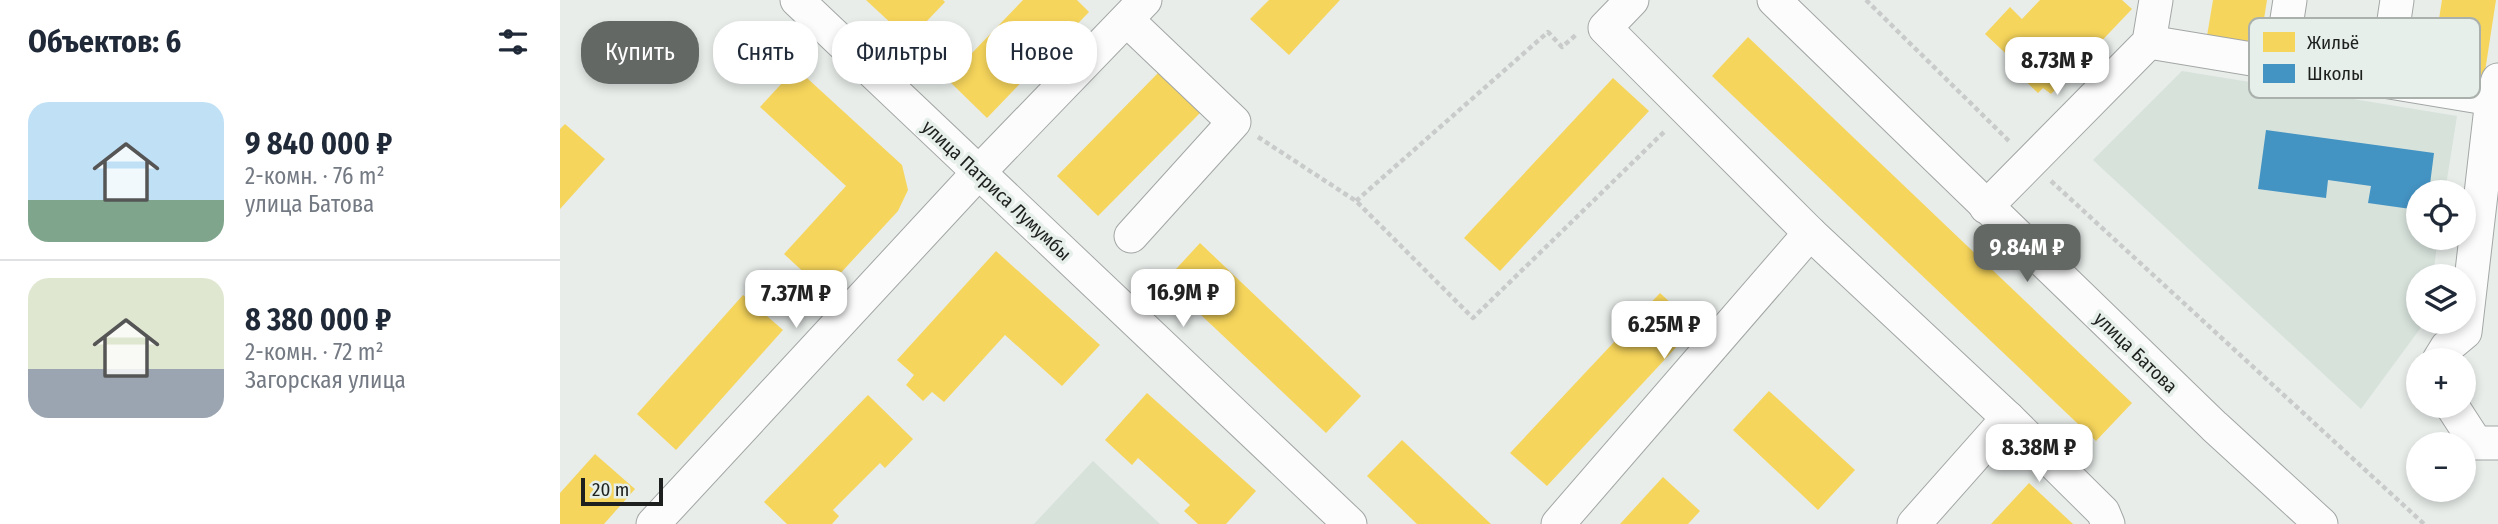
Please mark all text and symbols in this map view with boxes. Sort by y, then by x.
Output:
legend [2249,18,2480,98]
chip: Купить [581,21,699,84]
chip: Снять [713,21,818,84]
chip: Фильтры [832,21,972,84]
chip: Новое [986,21,1097,84]
icon: filters [494,23,532,61]
text: Объектов: 6 [28,24,181,60]
text: Жильё [2307,31,2359,54]
pin: 8.73M ₽ [1992,38,2122,97]
text: 8.73M ₽ [2021,46,2093,74]
text: Школы [2307,62,2364,85]
street label: улица Патриса Лумумбы [917,115,1076,266]
text: 9 840 000 ₽ [245,126,392,162]
icon: home [84,130,168,214]
text: 2-комн. · 76 m² [245,162,385,190]
map controls [2406,180,2476,502]
button: locate [2406,180,2476,250]
text: улица Батова [245,190,374,218]
pin: 9.84M ₽ [1962,224,2092,284]
text: 9.84M ₽ [1990,233,2064,261]
button: layers [2406,264,2476,334]
pin: 7.37M ₽ [731,270,861,330]
pin: 16.9M ₽ [1118,270,1248,329]
text: 16.9M ₽ [1147,278,1219,306]
text: 7.37M ₽ [761,279,831,307]
text: 8 380 000 ₽ [245,302,391,338]
pin: 6.25M ₽ [1599,302,1729,361]
icon: home [84,306,168,390]
street label: улица Батова [2089,307,2182,398]
text: 6.25M ₽ [1627,310,1701,338]
text: 2-комн. · 72 m² [245,338,384,366]
button: + [2406,348,2476,418]
text: Загорская улица [245,366,406,394]
pin: 8.38M ₽ [1974,424,2104,484]
button: − [2406,432,2476,502]
text: 8.38M ₽ [2002,433,2076,461]
scale bar [581,475,663,507]
text: 20 m [592,478,629,501]

